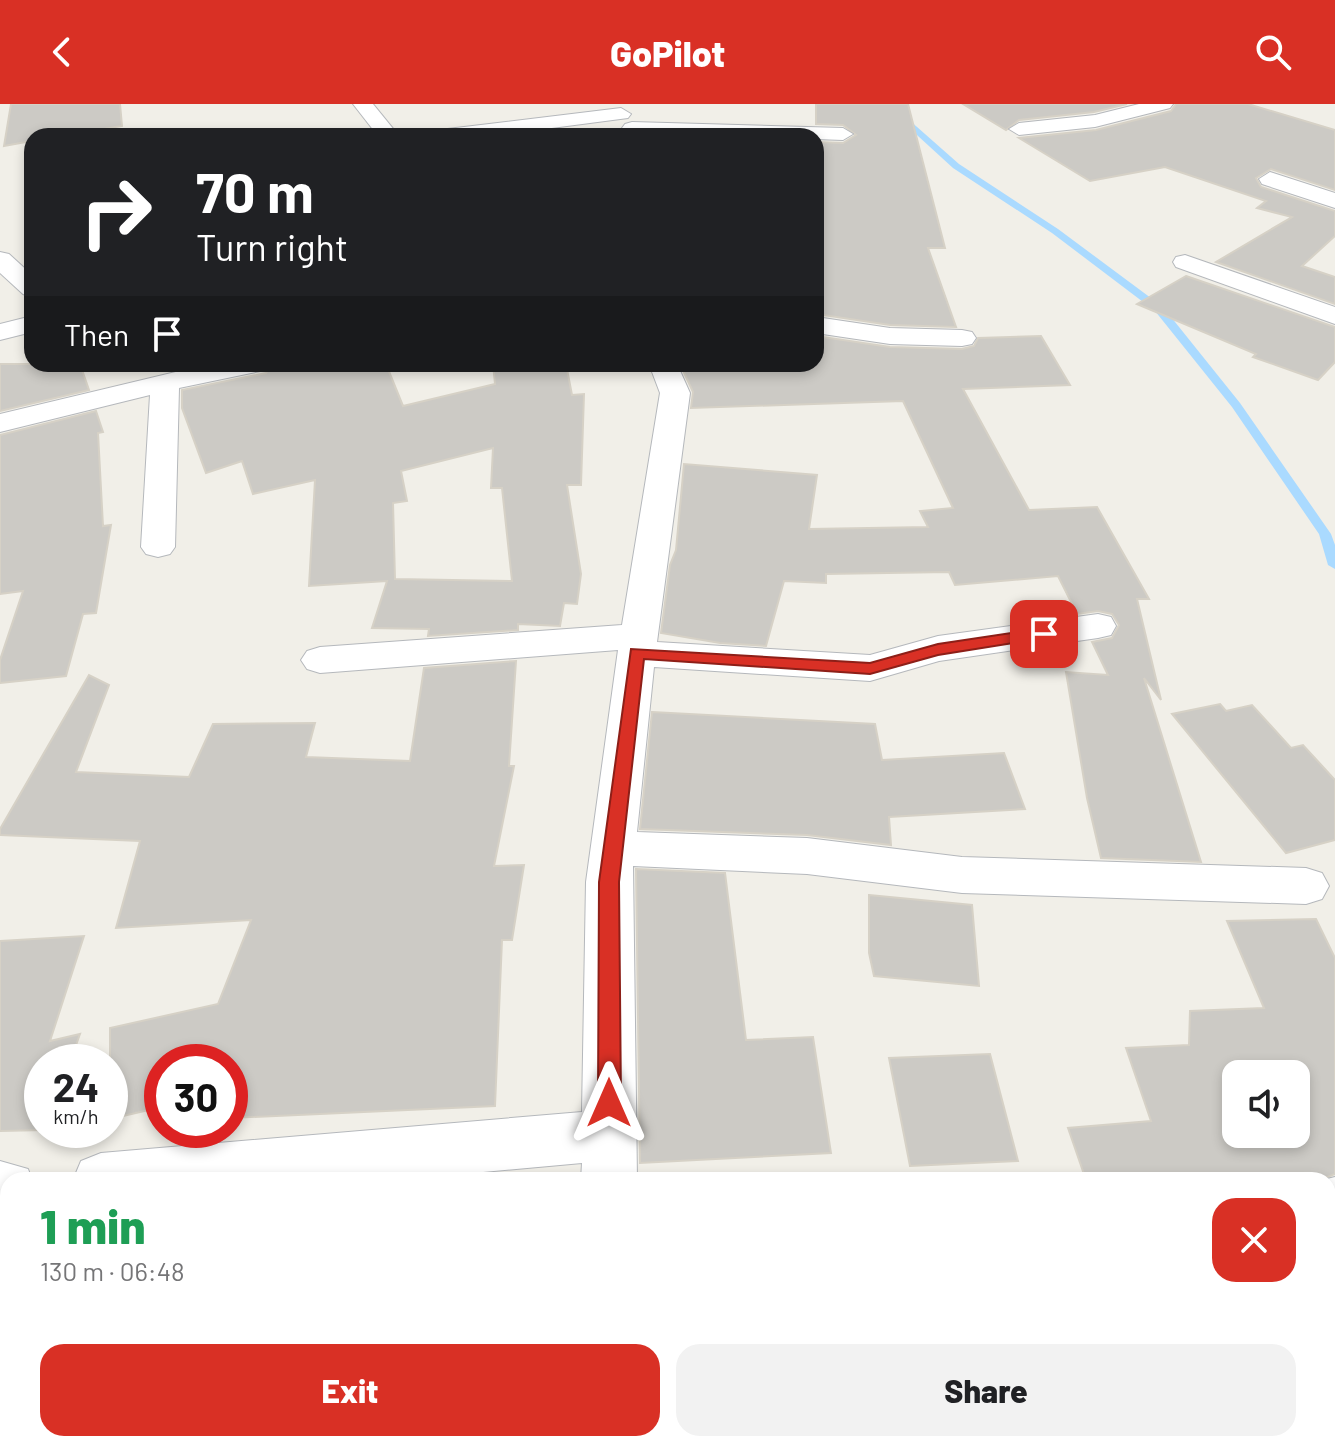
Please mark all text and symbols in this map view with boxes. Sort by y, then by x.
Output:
icon: back [40,30,84,74]
icon: search [1251,30,1295,74]
text: GoPilot [610,31,725,74]
text: 70 m [196,157,314,224]
icon: right [64,160,168,264]
text: Turn right [196,225,348,268]
icon: arrive [145,312,189,356]
text: Then [64,316,129,352]
pin [1010,600,1078,668]
icon: arrive [1022,612,1066,656]
speed limit sign: 30 [144,1044,248,1148]
map controls [1222,1060,1310,1148]
button: sound [1222,1060,1310,1148]
position arrow [567,1061,651,1145]
text: 24 [53,1062,99,1110]
text: km/h [53,1104,99,1128]
text: 1 min [40,1196,146,1254]
button: close [1212,1198,1296,1282]
text: 130 m · 06:48 [40,1255,185,1286]
button: Exit [40,1344,660,1436]
button: Share [676,1344,1296,1436]

